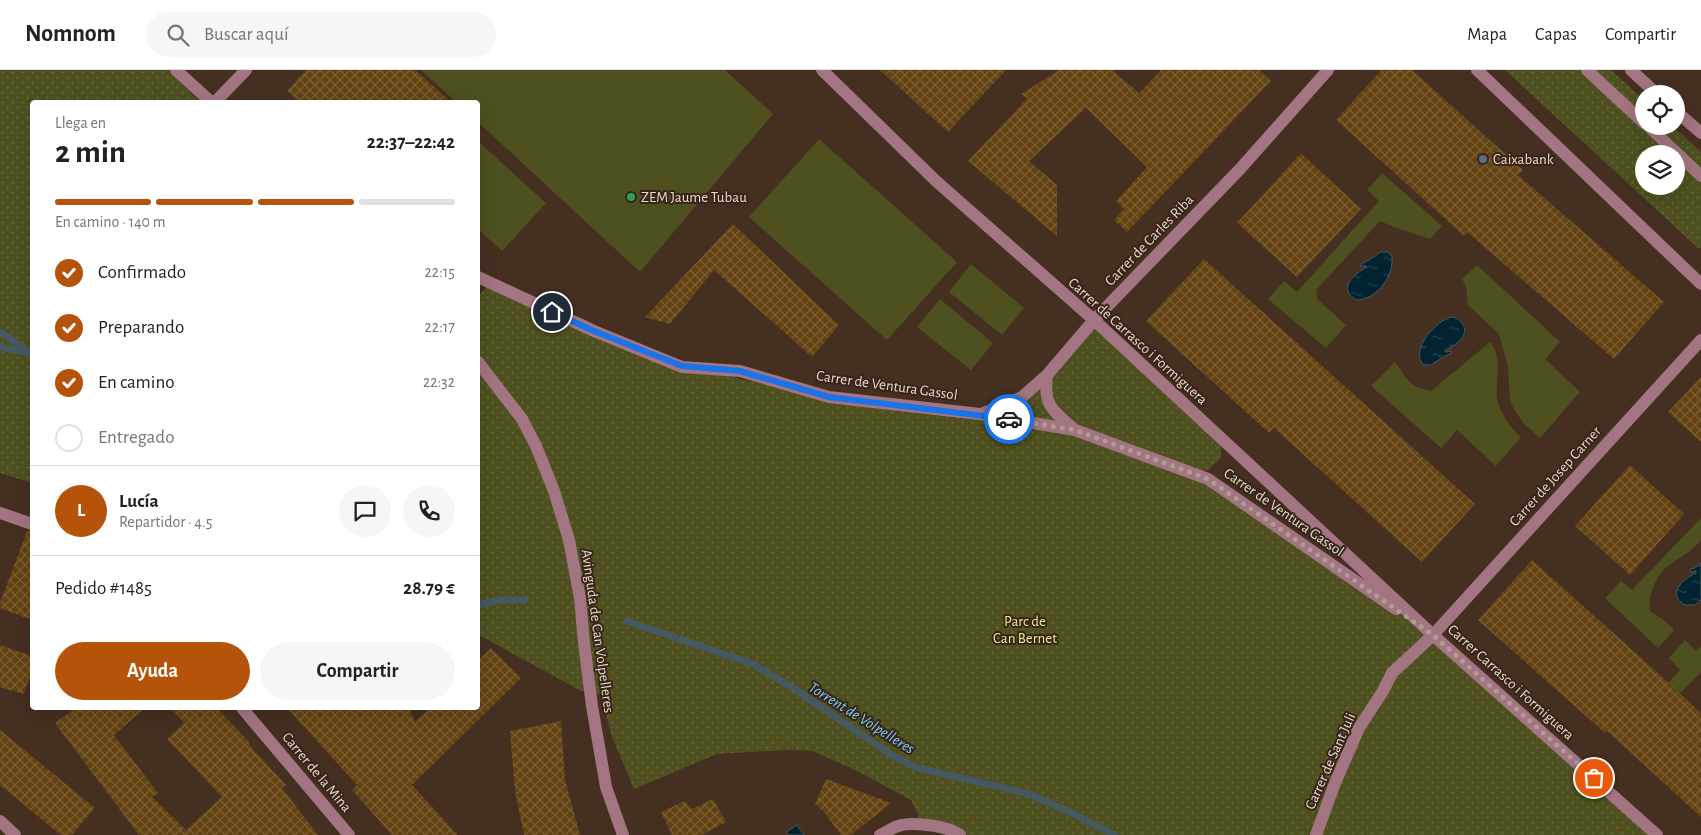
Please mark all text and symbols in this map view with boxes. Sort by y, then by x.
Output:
search box [146,12,496,57]
icon: search [164,21,192,49]
text: Nomnom [25,22,116,46]
text: Buscar aquí [204,25,289,44]
text: Mapa [1467,26,1507,44]
text: Capas [1535,26,1577,44]
text: Compartir [1605,26,1676,44]
map controls [1635,85,1685,195]
button: locate [1635,85,1685,135]
text: Llega en [55,115,106,131]
text: 22:37–22:42 [367,133,455,152]
text: 2 min [55,136,126,168]
button: layers [1635,145,1685,195]
place label: Caixabank [1493,152,1554,167]
marker: Caixabank [1477,153,1489,165]
place label: ZEM Jaume Tubau [641,190,747,205]
marker: ZEM Jaume Tubau [625,191,637,203]
street label: Carrer de Carles Riba [1102,192,1197,289]
text: En camino · 140 m [55,214,166,230]
icon: check [55,259,83,287]
text: Confirmado [98,263,186,282]
text: 22:15 [425,264,455,280]
street label: Carrer de Carrasco i Formiguera [1065,275,1210,408]
pin [531,291,573,333]
icon: home [538,298,566,326]
icon: check [55,314,83,342]
text: Preparando [98,318,184,337]
text: 22:17 [425,319,455,335]
street label: Carrer de Ventura Gassol [815,368,959,403]
icon: check [55,369,83,397]
text: En camino [98,373,175,392]
text: 22:32 [423,374,455,390]
courier [984,394,1034,444]
icon: car [995,405,1023,433]
street label: Carrer de Josep Carner [1507,423,1604,529]
text: Entregado [98,428,174,447]
street label: Carrer de Ventura Gassol [1221,465,1346,559]
button: chat [339,485,391,537]
button: phone [403,485,455,537]
text: Lucía [119,492,159,511]
text: L [77,501,85,520]
text: Repartidor · 4.5 [119,514,212,530]
street label: Avinguda de Can Volpelleres [579,548,616,714]
text: Pedido #1485 [55,579,152,598]
text: 28.79 € [403,579,455,598]
park label: Parc de Can Bernet [993,614,1057,646]
street label: Carrer Carrasco i Formiguera [1445,622,1577,743]
button: Ayuda [55,642,250,700]
button: Compartir [260,642,455,700]
water label: Torrent de Volpelleres [805,679,917,758]
street label: Carrer de Sant Juli [1303,711,1358,812]
street label: Carrer de la Mina [279,730,354,815]
pin [1573,757,1615,799]
icon: bag [1580,764,1608,792]

